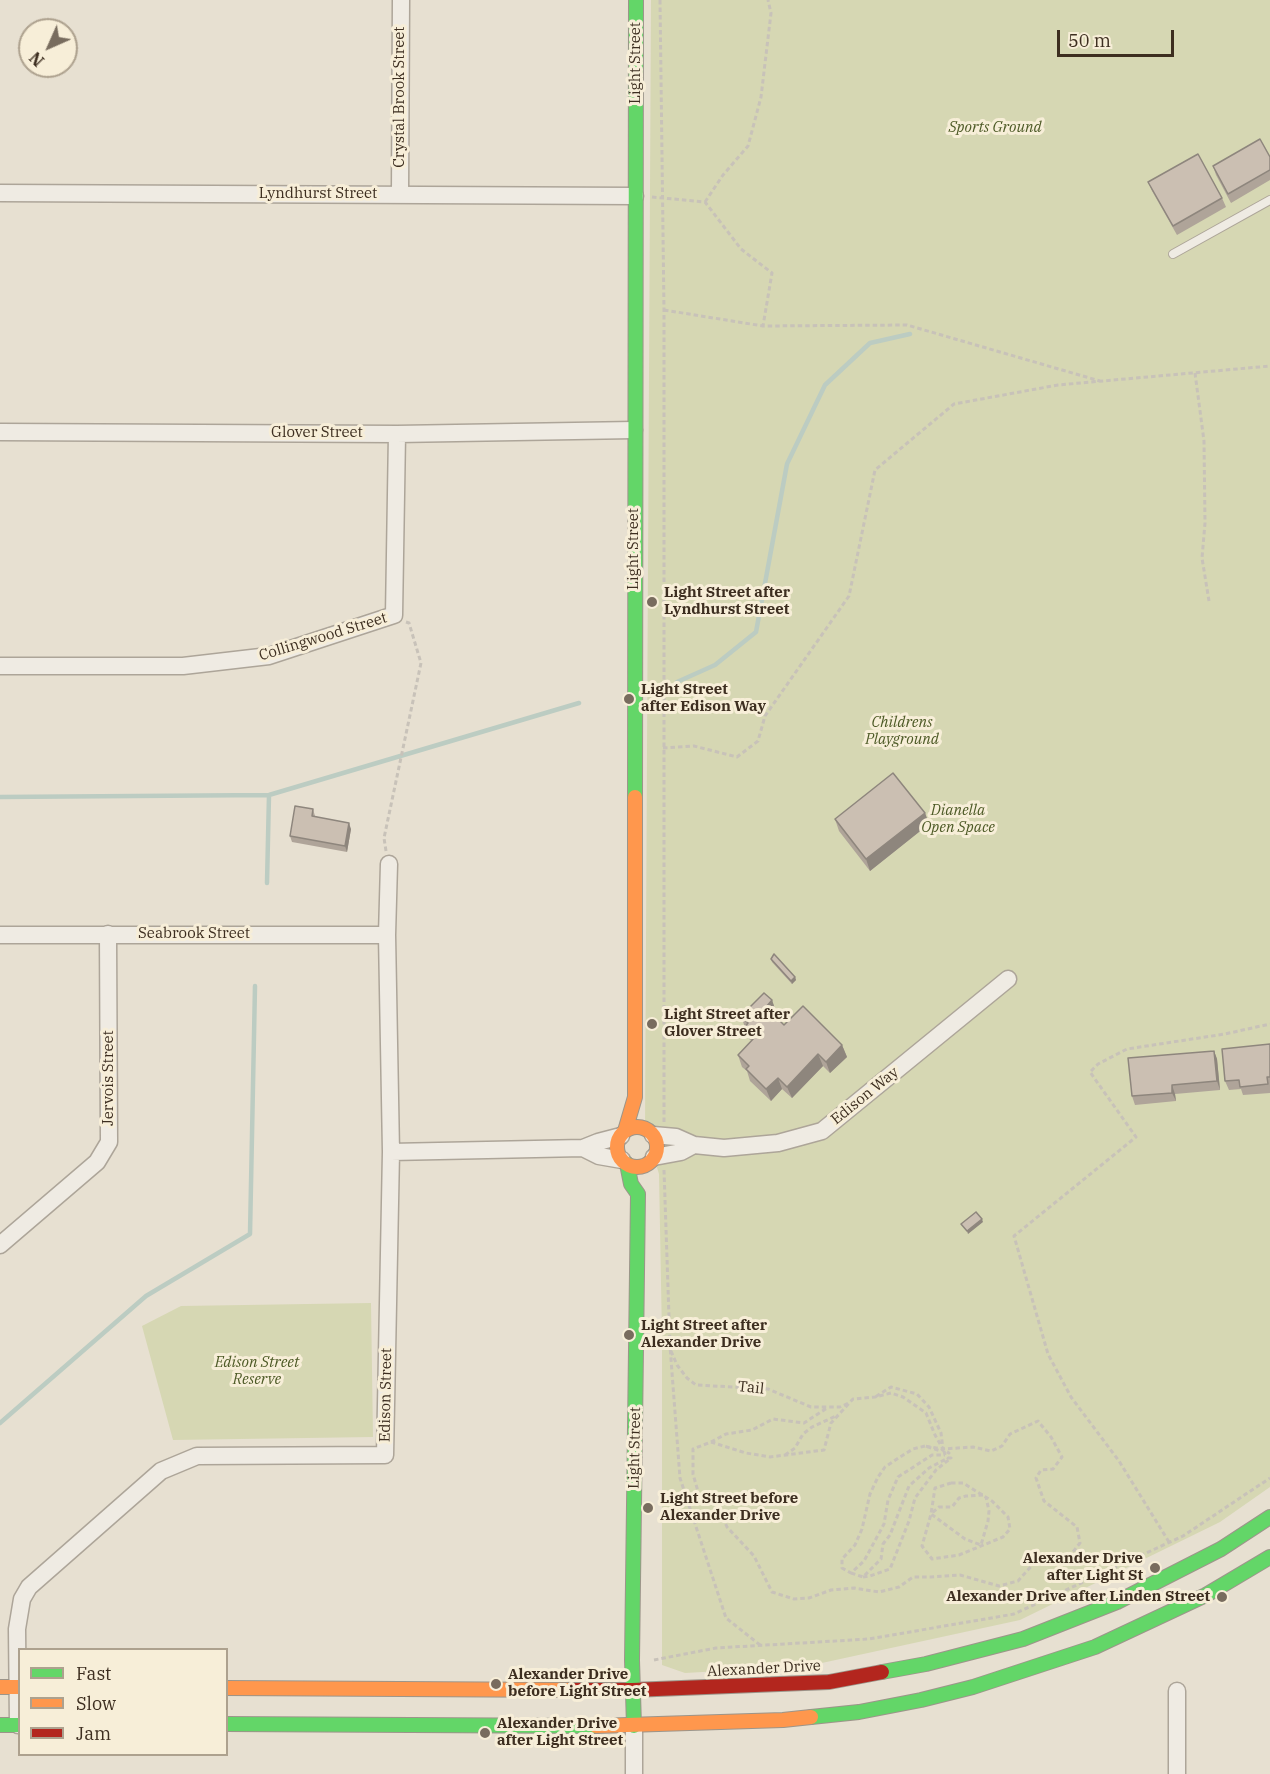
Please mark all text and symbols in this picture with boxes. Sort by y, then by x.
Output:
north arrow [18,18,78,78]
scale bar [1060,18,1177,56]
street label: Light Street [627,22,645,104]
street label: Crystal Brook Street [391,26,409,168]
text: 50 m [1068,29,1111,52]
text: N [25,48,48,71]
park label: Sports Ground [948,119,1042,137]
street label: Lyndhurst Street [259,185,377,203]
street label: Glover Street [271,424,363,442]
street label: Light Street [625,508,643,590]
place label: Light Street after Lyndhurst Street [664,584,790,619]
marker: Light Street after Lyndhurst Street [645,595,659,609]
street label: Collingwood Street [257,609,389,665]
place label: Light Street after Edison Way [641,681,766,716]
marker: Light Street after Edison Way [622,692,636,706]
park label: Childrens Playground [865,714,939,749]
park label: Dianella Open Space [921,802,995,837]
street label: Seabrook Street [138,925,250,943]
place label: Light Street after Glover Street [664,1006,790,1041]
marker: Light Street after Glover Street [645,1017,659,1031]
street label: Jervois Street [100,1030,118,1126]
street label: Edison Way [828,1063,902,1129]
place label: Light Street after Alexander Drive [641,1317,767,1352]
marker: Light Street after Alexander Drive [622,1328,636,1342]
street label: Edison Street [376,1348,396,1442]
park label: Edison Street Reserve [215,1354,299,1389]
street label: Tail [737,1378,765,1398]
street label: Light Street [625,1407,645,1489]
place label: Light Street before Alexander Drive [660,1490,798,1525]
marker: Light Street before Alexander Drive [641,1501,655,1515]
place label: Alexander Drive after Light St [1023,1550,1143,1585]
marker: Alexander Drive after Light St [1148,1561,1162,1575]
place label: Alexander Drive after Linden Street [946,1588,1210,1606]
marker: Alexander Drive after Linden Street [1215,1590,1229,1604]
legend [18,1648,228,1756]
street label: Alexander Drive [707,1657,821,1681]
text: Fast [76,1662,111,1685]
place label: Alexander Drive before Light Street [508,1666,646,1701]
marker: Alexander Drive before Light Street [489,1677,503,1691]
text: Slow [76,1692,116,1715]
place label: Alexander Drive after Light Street [497,1715,623,1750]
text: Jam [76,1722,111,1745]
marker: Alexander Drive after Light Street [478,1726,492,1740]

